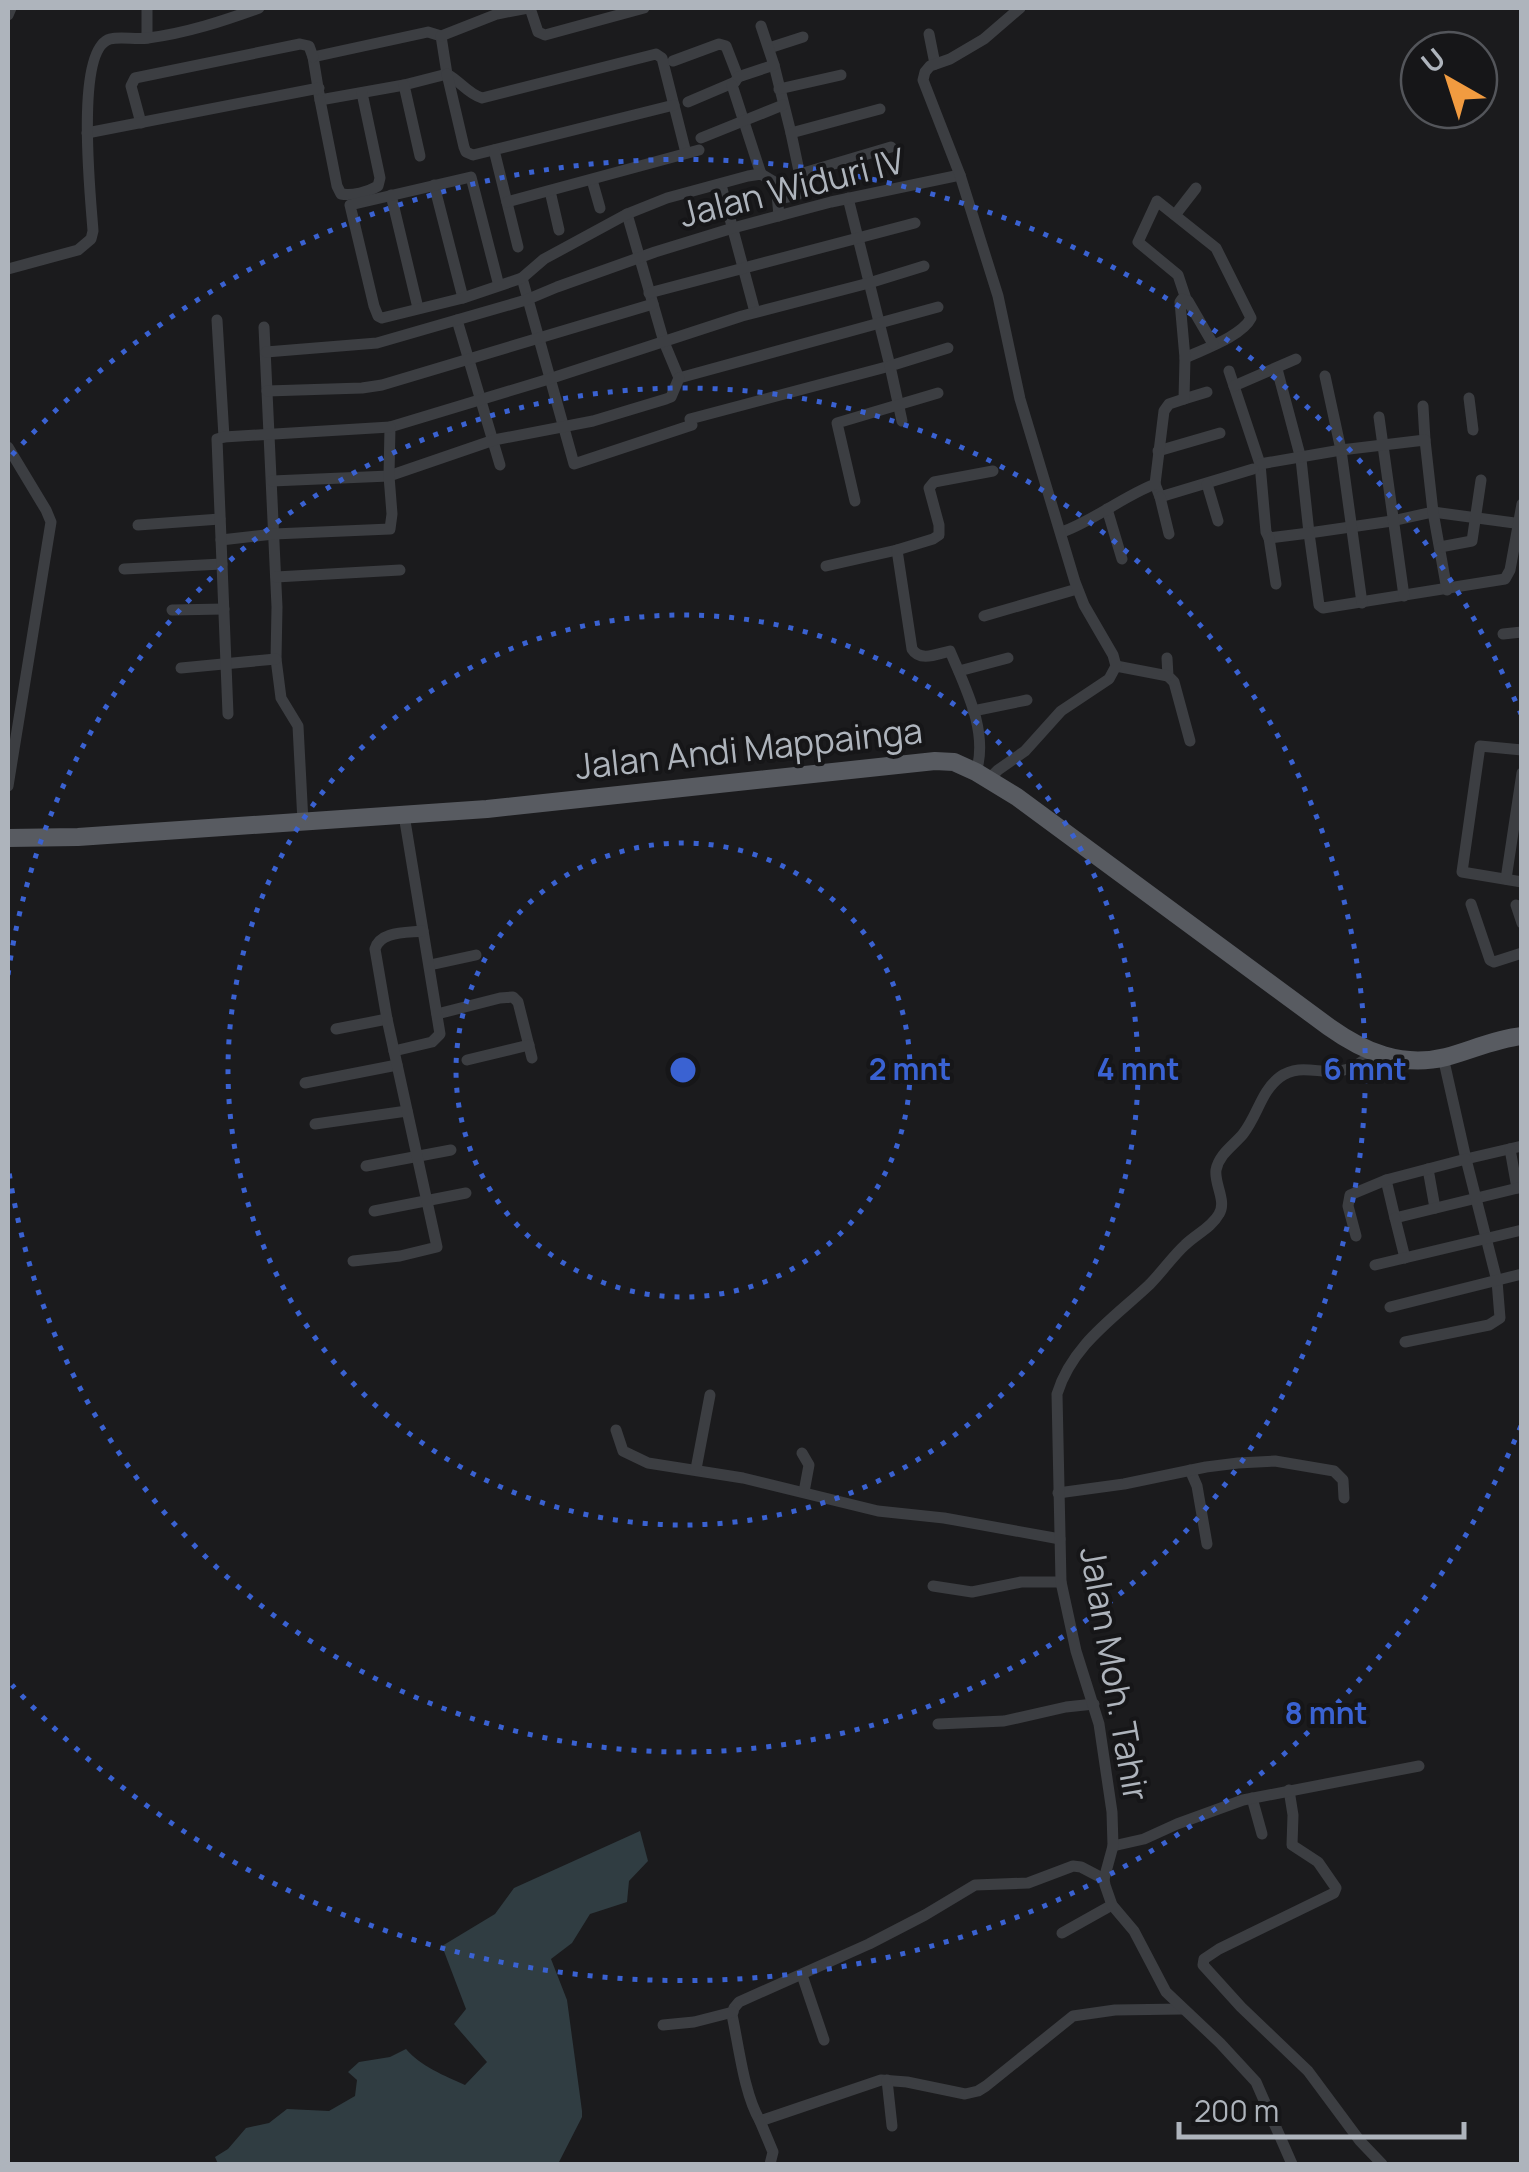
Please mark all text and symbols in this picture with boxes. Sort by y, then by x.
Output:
north arrow [1399,30,1499,130]
text: U [1413,39,1452,81]
street label: Jalan Widuri IV [674,136,909,238]
street label: Jalan Andi Mappainga [573,706,925,790]
text: 2 mnt [869,1048,951,1089]
text: 4 mnt [1097,1048,1179,1089]
text: 6 mnt [1323,1048,1407,1089]
centre of rings [665,1052,701,1088]
street label: Jalan Moh. Tahir [1069,1543,1161,1805]
text: 8 mnt [1284,1692,1368,1733]
scale bar [1179,2077,1464,2139]
text: 200 m [1194,2090,1279,2131]

